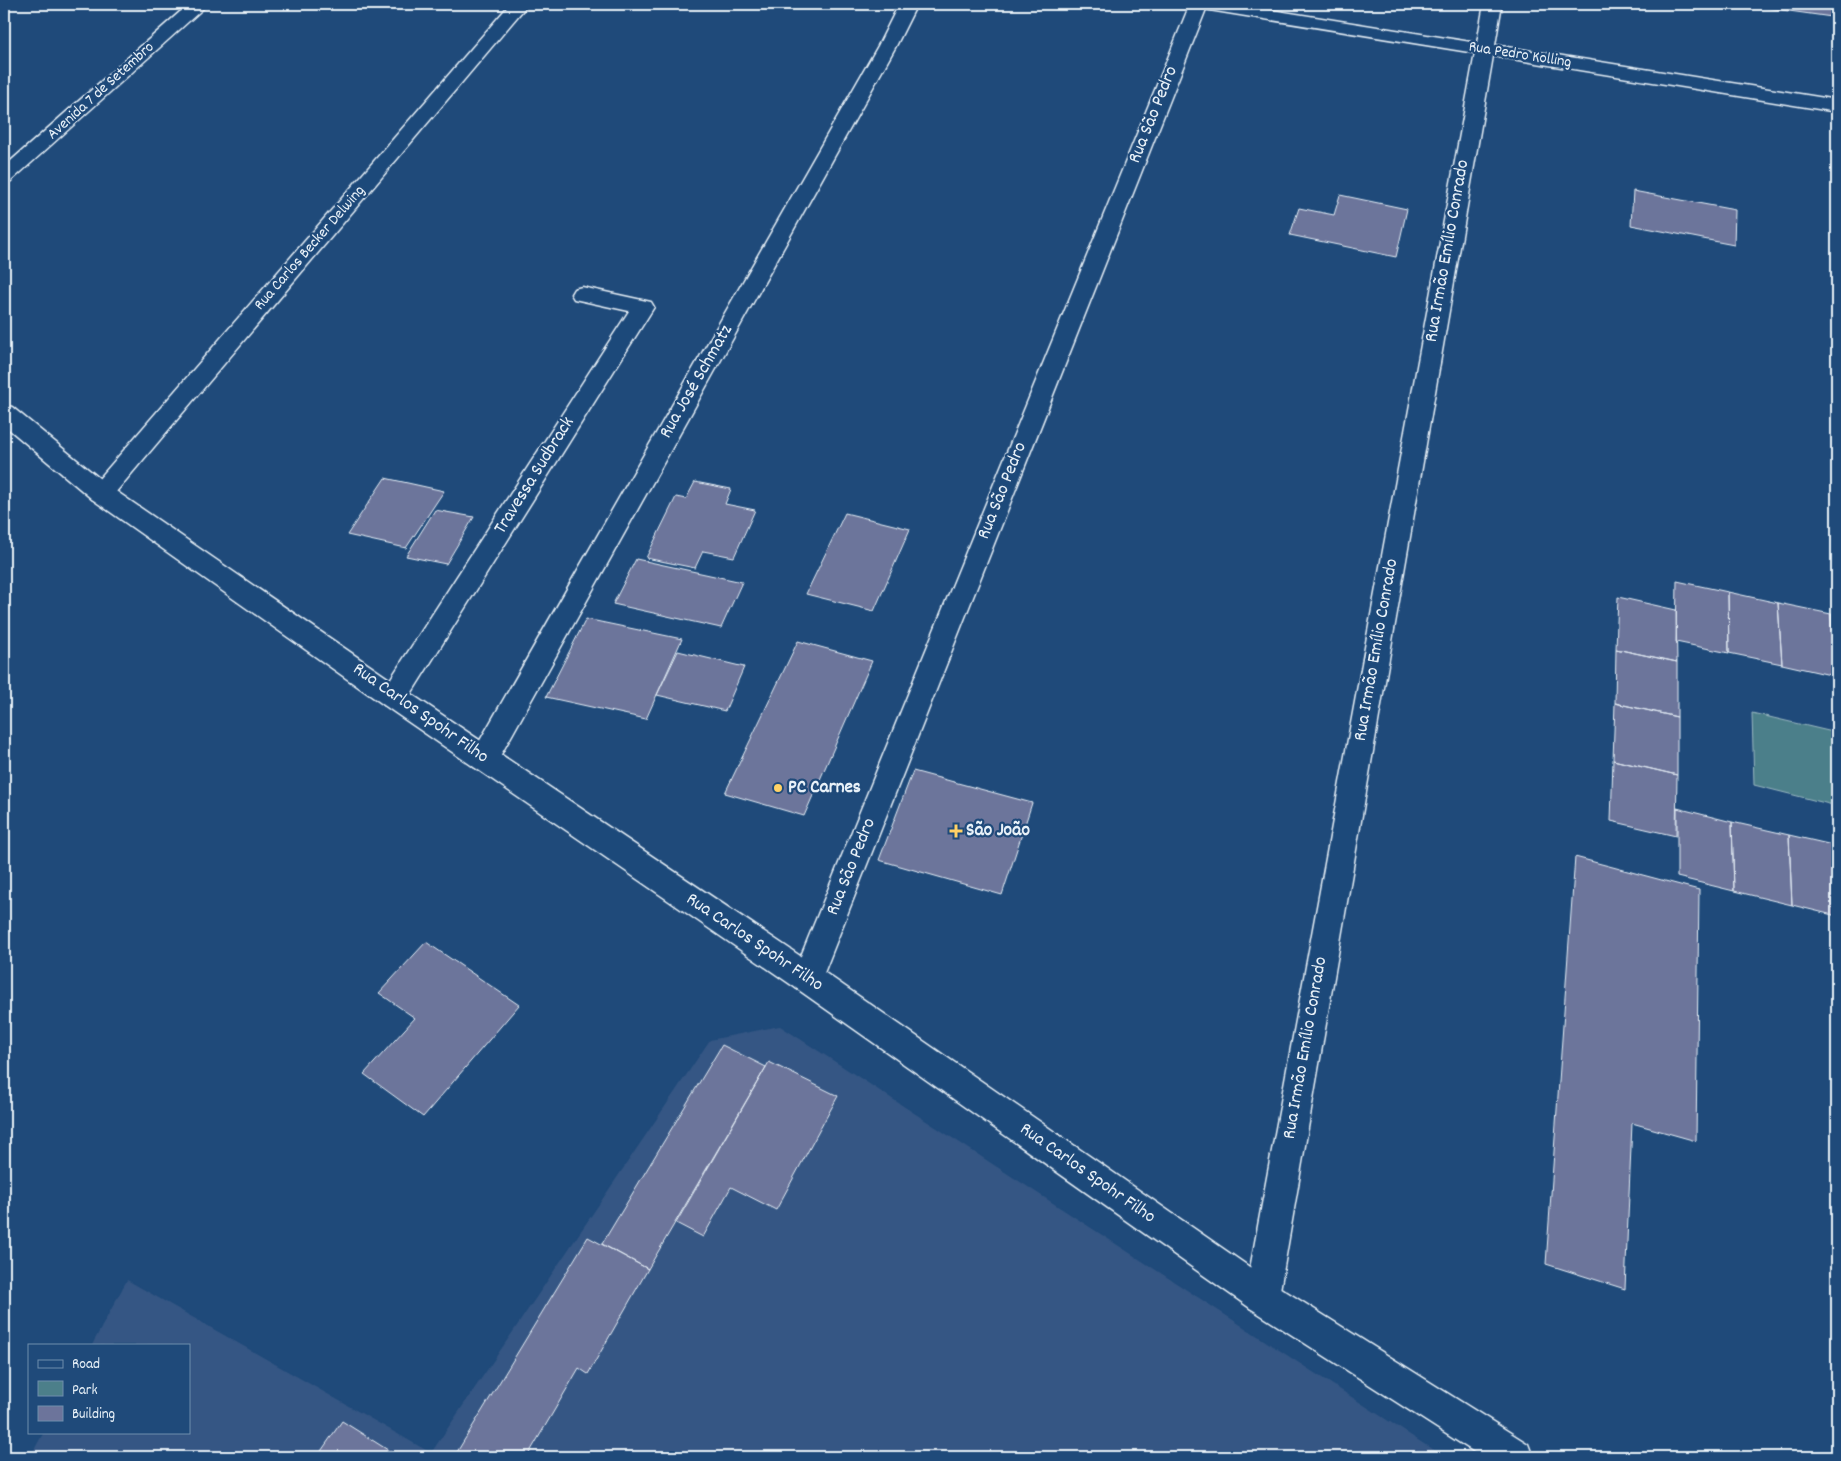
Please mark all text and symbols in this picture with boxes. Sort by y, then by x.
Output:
street label: Avenida 7 de Setembro [42,36,160,146]
street label: Rua Pedro Kolling [1467,36,1573,74]
street label: Rua São Pedro [1122,62,1186,168]
street label: Rua Irmão Emílio Conrado [1419,158,1477,344]
street label: Rua Carlos Becker Delwing [249,180,371,316]
street label: Rua José Schmatz [653,320,741,444]
street label: Travessa Sudbrack [488,412,582,540]
street label: Rua São Pedro [971,438,1035,544]
street label: Rua Irmão Emílio Conrado [1348,557,1406,743]
street label: Rua Carlos Spohr Filho [346,657,494,771]
place label: PC Carnes [788,775,861,802]
marker: PC Carnes [772,782,784,794]
street label: Rua São Pedro [820,814,884,920]
place label: São João [966,818,1031,845]
marker: São João [950,825,962,837]
street label: Rua Carlos Spohr Filho [680,887,828,999]
street label: Rua Irmão Emílio Conrado [1277,955,1335,1141]
street label: Rua Carlos Spohr Filho [1013,1117,1161,1231]
legend [28,1344,190,1434]
text: Road [72,1354,100,1376]
text: Park [72,1380,98,1402]
text: Building [72,1404,115,1426]

